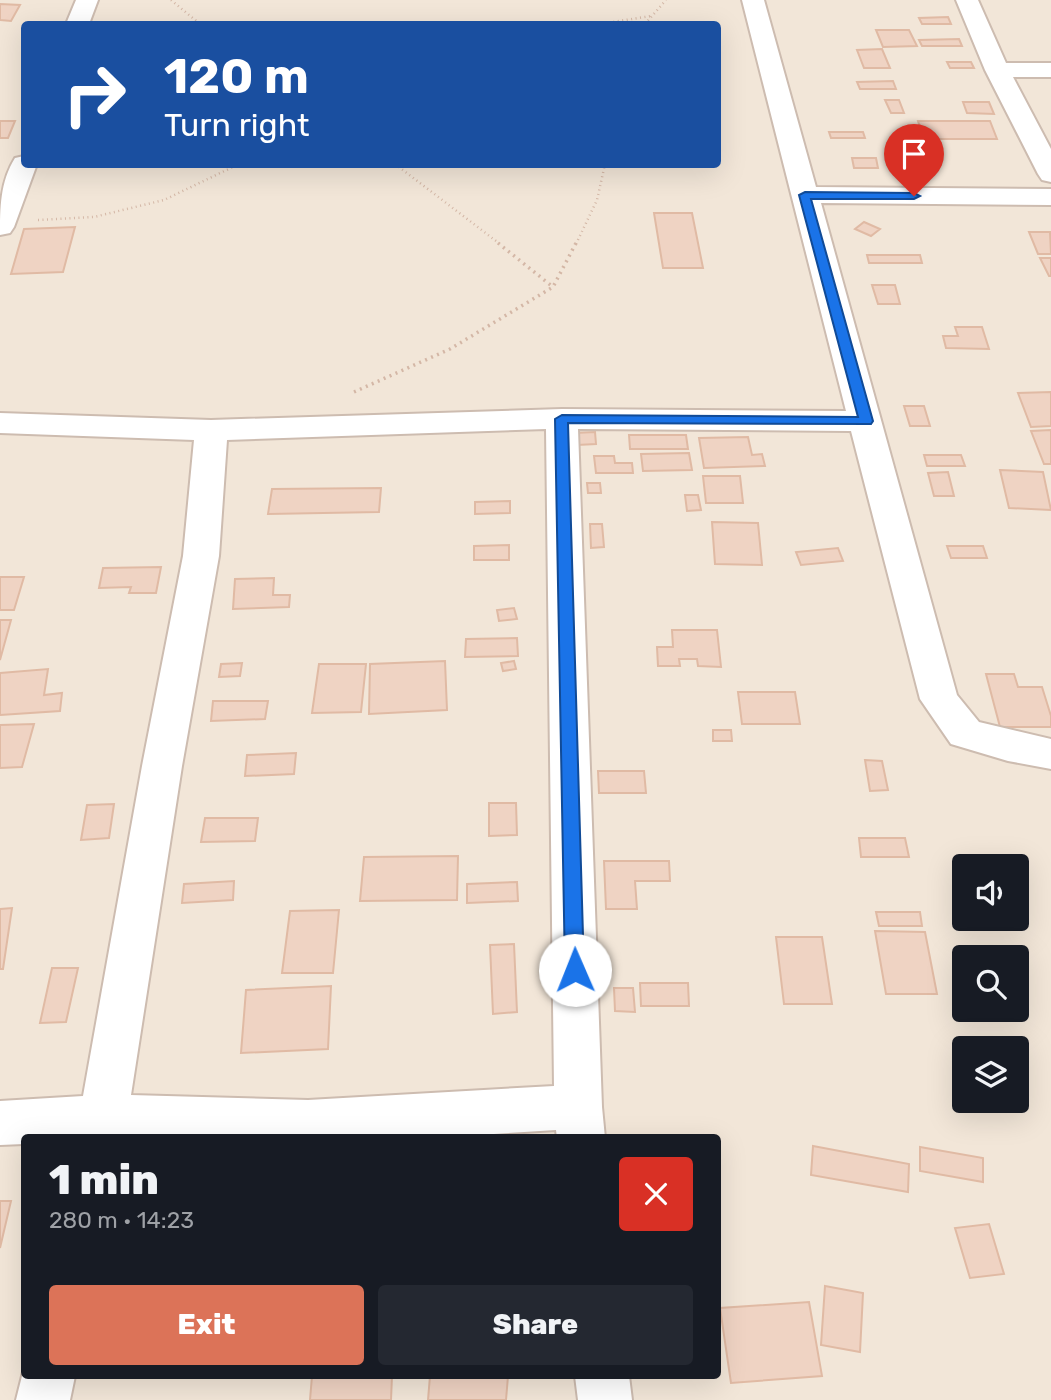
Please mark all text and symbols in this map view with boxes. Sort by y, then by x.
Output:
text: 120 m [164,47,309,105]
icon: right [49,49,140,140]
text: Turn right [164,106,309,144]
pin [884,124,944,196]
icon: arrive [895,135,933,173]
map controls [952,854,1029,1113]
button: sound [952,854,1029,931]
position arrow [538,933,612,1007]
button: search [952,945,1029,1022]
button: layers [952,1036,1029,1113]
text: 1 min [49,1155,159,1205]
button: close [619,1157,693,1231]
text: 280 m · 14:23 [49,1206,194,1234]
button: Exit [49,1285,364,1365]
button: Share [378,1285,693,1365]

